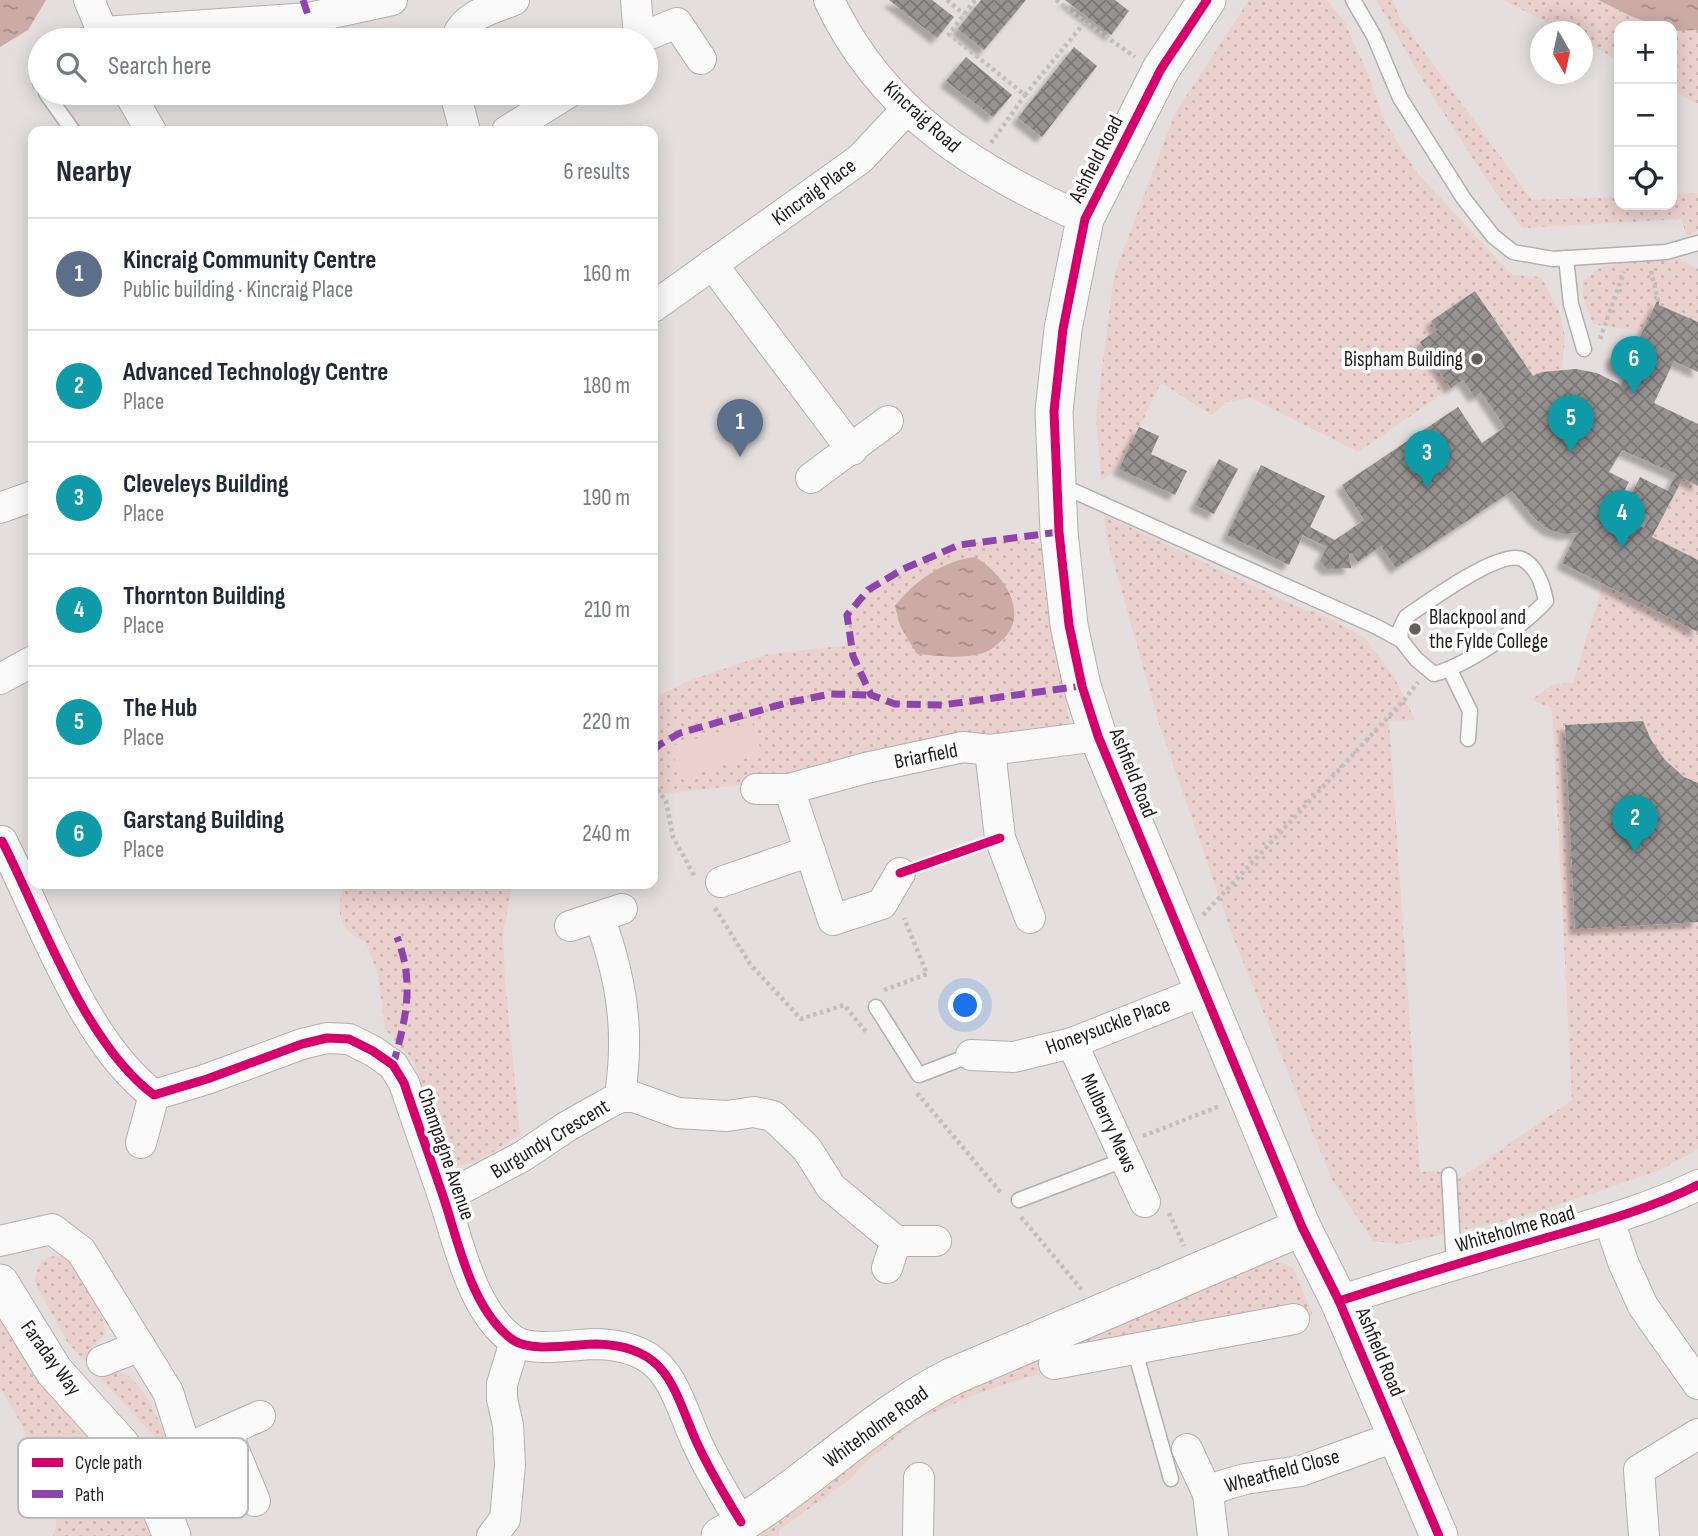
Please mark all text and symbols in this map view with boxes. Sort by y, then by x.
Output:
north arrow [1530,21,1593,84]
map controls [1614,21,1677,210]
button: + [1614,21,1677,84]
search box [28,28,658,105]
icon: search [52,48,90,86]
text: Search here [108,51,211,82]
street label: Kincraig Road [878,76,966,158]
button: − [1614,84,1677,147]
street label: Ashfield Road [1063,111,1129,208]
button: locate [1614,147,1677,210]
street label: Kincraig Place [767,153,861,231]
text: Nearby [56,154,132,190]
text: 6 results [564,158,630,186]
text: Kincraig Community Centre [123,245,376,276]
text: 1 [74,260,84,288]
text: 160 m [583,260,630,288]
text: Public building · Kincraig Place [123,276,353,304]
pin: 6 [1611,336,1657,394]
place label: Bispham Building [1344,347,1463,372]
marker: Bispham Building [1469,351,1485,367]
text: Advanced Technology Centre [123,357,388,388]
text: 2 [74,372,84,400]
text: 180 m [583,372,630,400]
text: Place [123,388,164,416]
pin: 5 [1548,395,1594,453]
pin: 1 [717,399,763,457]
pin: 3 [1404,430,1450,488]
text: Cleveleys Building [123,469,289,500]
text: 3 [74,484,84,512]
text: 190 m [583,484,630,512]
pin: 4 [1599,490,1645,548]
text: Place [123,500,164,528]
text: Thornton Building [123,581,286,612]
text: 4 [74,596,84,624]
text: 210 m [584,596,630,624]
place label: Blackpool and the Fylde College [1429,605,1548,654]
text: Place [123,612,164,640]
marker: Blackpool and the Fylde College [1407,621,1423,637]
text: The Hub [123,693,197,724]
text: 5 [74,708,84,736]
text: 220 m [582,708,630,736]
text: Place [123,724,164,752]
street label: Ashfield Road [1103,724,1162,821]
street label: Briarfield [892,738,960,774]
pin: 2 [1612,795,1658,853]
text: Garstang Building [123,805,284,836]
text: 6 [74,820,84,848]
text: 240 m [582,820,630,848]
text: Place [123,836,164,864]
your location [948,988,982,1022]
street label: Honeysuckle Place [1042,992,1174,1060]
street label: Mulberry Mews [1075,1070,1143,1176]
street label: Champagne Avenue [412,1085,480,1223]
street label: Burgundy Crescent [486,1094,614,1184]
street label: Whiteholme Road [1452,1200,1578,1258]
street label: Ashfield Road [1350,1303,1410,1400]
street label: Faraday Way [15,1316,87,1400]
street label: Whiteholme Road [819,1381,933,1473]
legend [18,1438,248,1518]
street label: Wheatfield Close [1222,1444,1342,1498]
text: Cycle path [75,1452,142,1475]
text: Path [75,1484,104,1507]

